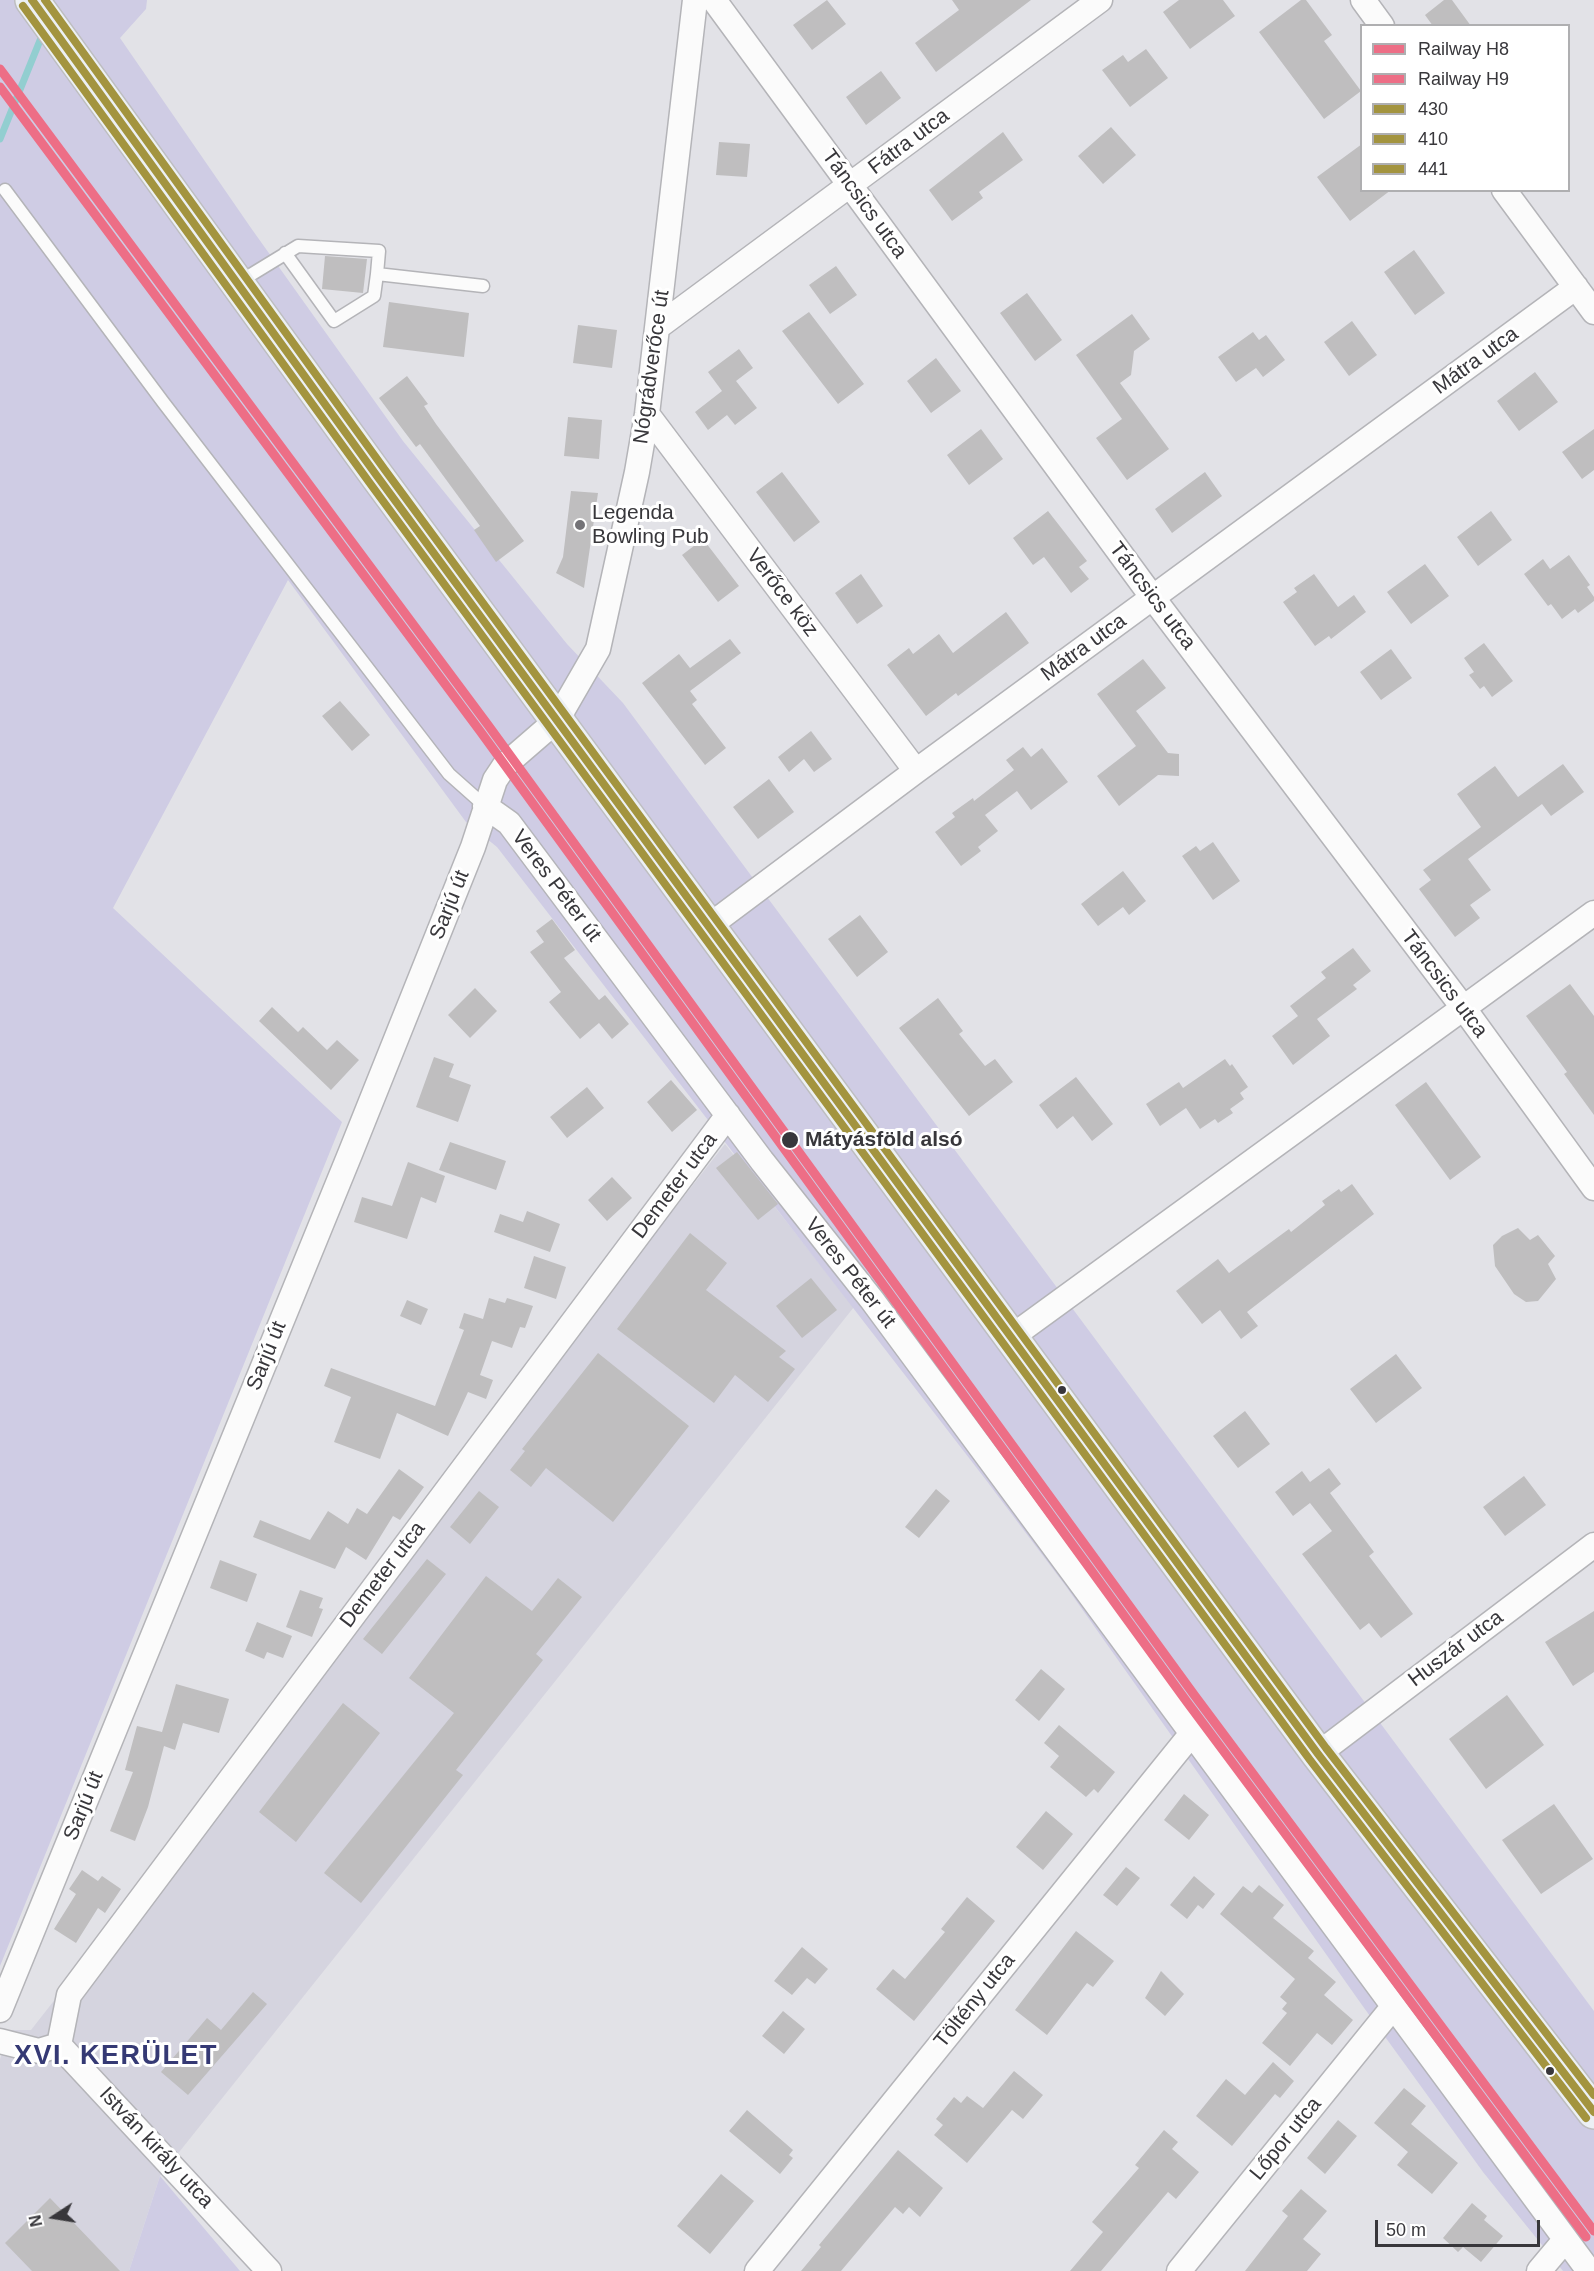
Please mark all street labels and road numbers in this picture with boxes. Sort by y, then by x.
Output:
street label: Fátra utca [864,103,954,181]
street label: Táncsics utca [816,145,912,263]
street label: Nógrádverőce út [629,288,675,446]
street label: Mátra utca [1428,322,1524,400]
street label: Táncsics utca [1103,537,1201,655]
street label: Verőce köz [741,544,823,642]
street label: Mátra utca [1036,609,1132,687]
street label: Veres Péter út [506,825,606,947]
street label: Sarjú út [425,867,475,943]
street label: Táncsics utca [1395,925,1493,1043]
street label: Demeter utca [627,1128,723,1244]
street label: Veres Péter út [799,1213,901,1333]
street label: Sarjú út [242,1318,292,1394]
street label: Demeter utca [335,1517,431,1633]
street label: Huszár utca [1404,1605,1508,1693]
street label: Sarjú út [59,1768,109,1844]
street label: Töltény utca [929,1949,1021,2053]
street label: István király utca [93,2082,219,2214]
street label: Lőpor utca [1245,2093,1327,2185]

